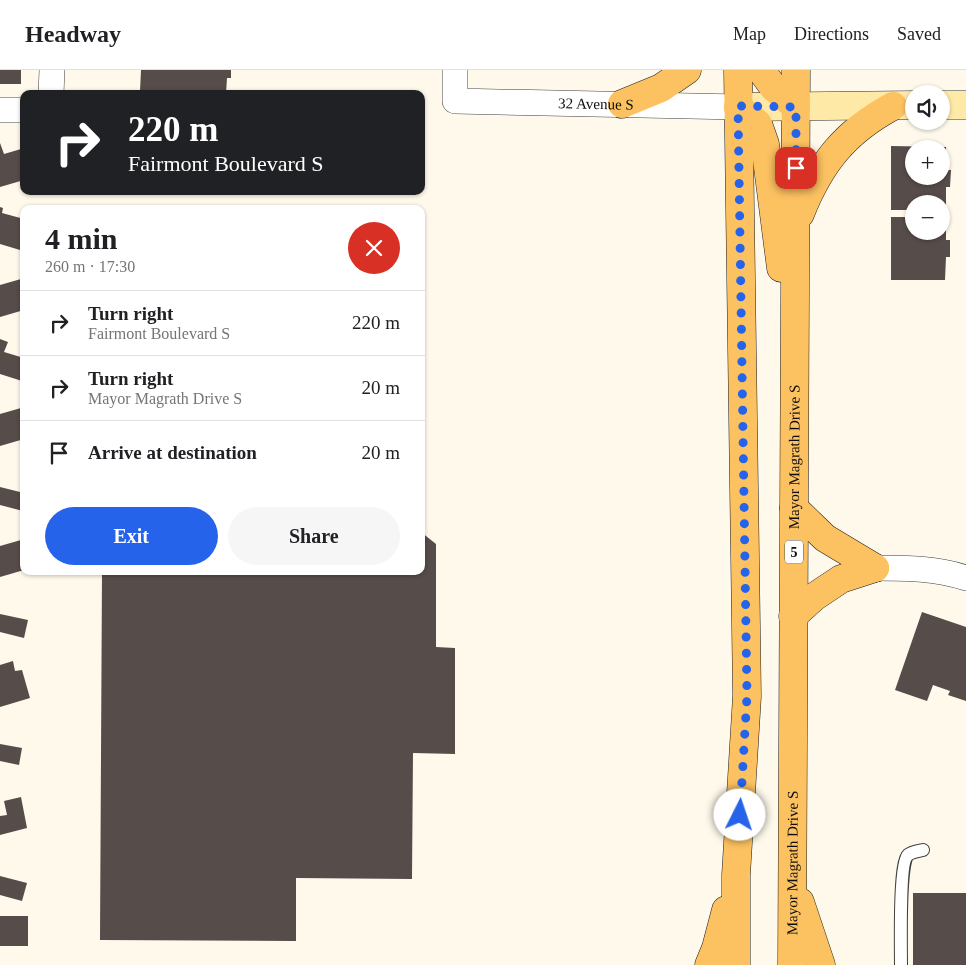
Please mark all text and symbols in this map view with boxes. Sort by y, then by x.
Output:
text: Headway [25,21,121,47]
text: Map [733,24,766,44]
text: Directions [794,24,869,44]
text: Saved [897,24,941,44]
map controls [905,85,950,240]
button: sound [905,85,950,130]
street label: 32 Avenue S [558,95,634,113]
icon: right [45,110,110,175]
text: 220 m [128,110,218,149]
button: + [905,140,950,185]
pin [775,147,817,189]
text: Fairmont Boulevard S [128,151,324,176]
icon: arrive [782,154,810,182]
button: − [905,195,950,240]
text: 4 min [45,222,118,255]
button: close [348,222,400,274]
text: 260 m · 17:30 [45,258,135,275]
text: Turn right [88,303,173,324]
icon: right [45,309,73,337]
text: 220 m [352,312,400,333]
text: Fairmont Boulevard S [88,325,230,342]
text: Turn right [88,368,173,389]
icon: right [45,374,73,402]
text: 20 m [361,377,400,398]
street label: Mayor Magrath Drive S [786,385,803,529]
text: Mayor Magrath Drive S [88,390,242,407]
icon: arrive [45,439,73,467]
text: Arrive at destination [88,442,257,463]
text: 20 m [361,442,400,463]
button: Exit [45,507,218,565]
button: Share [228,507,400,565]
road number: 5 [785,541,803,564]
position arrow [713,788,765,840]
street label: Mayor Magrath Drive S [784,791,801,935]

